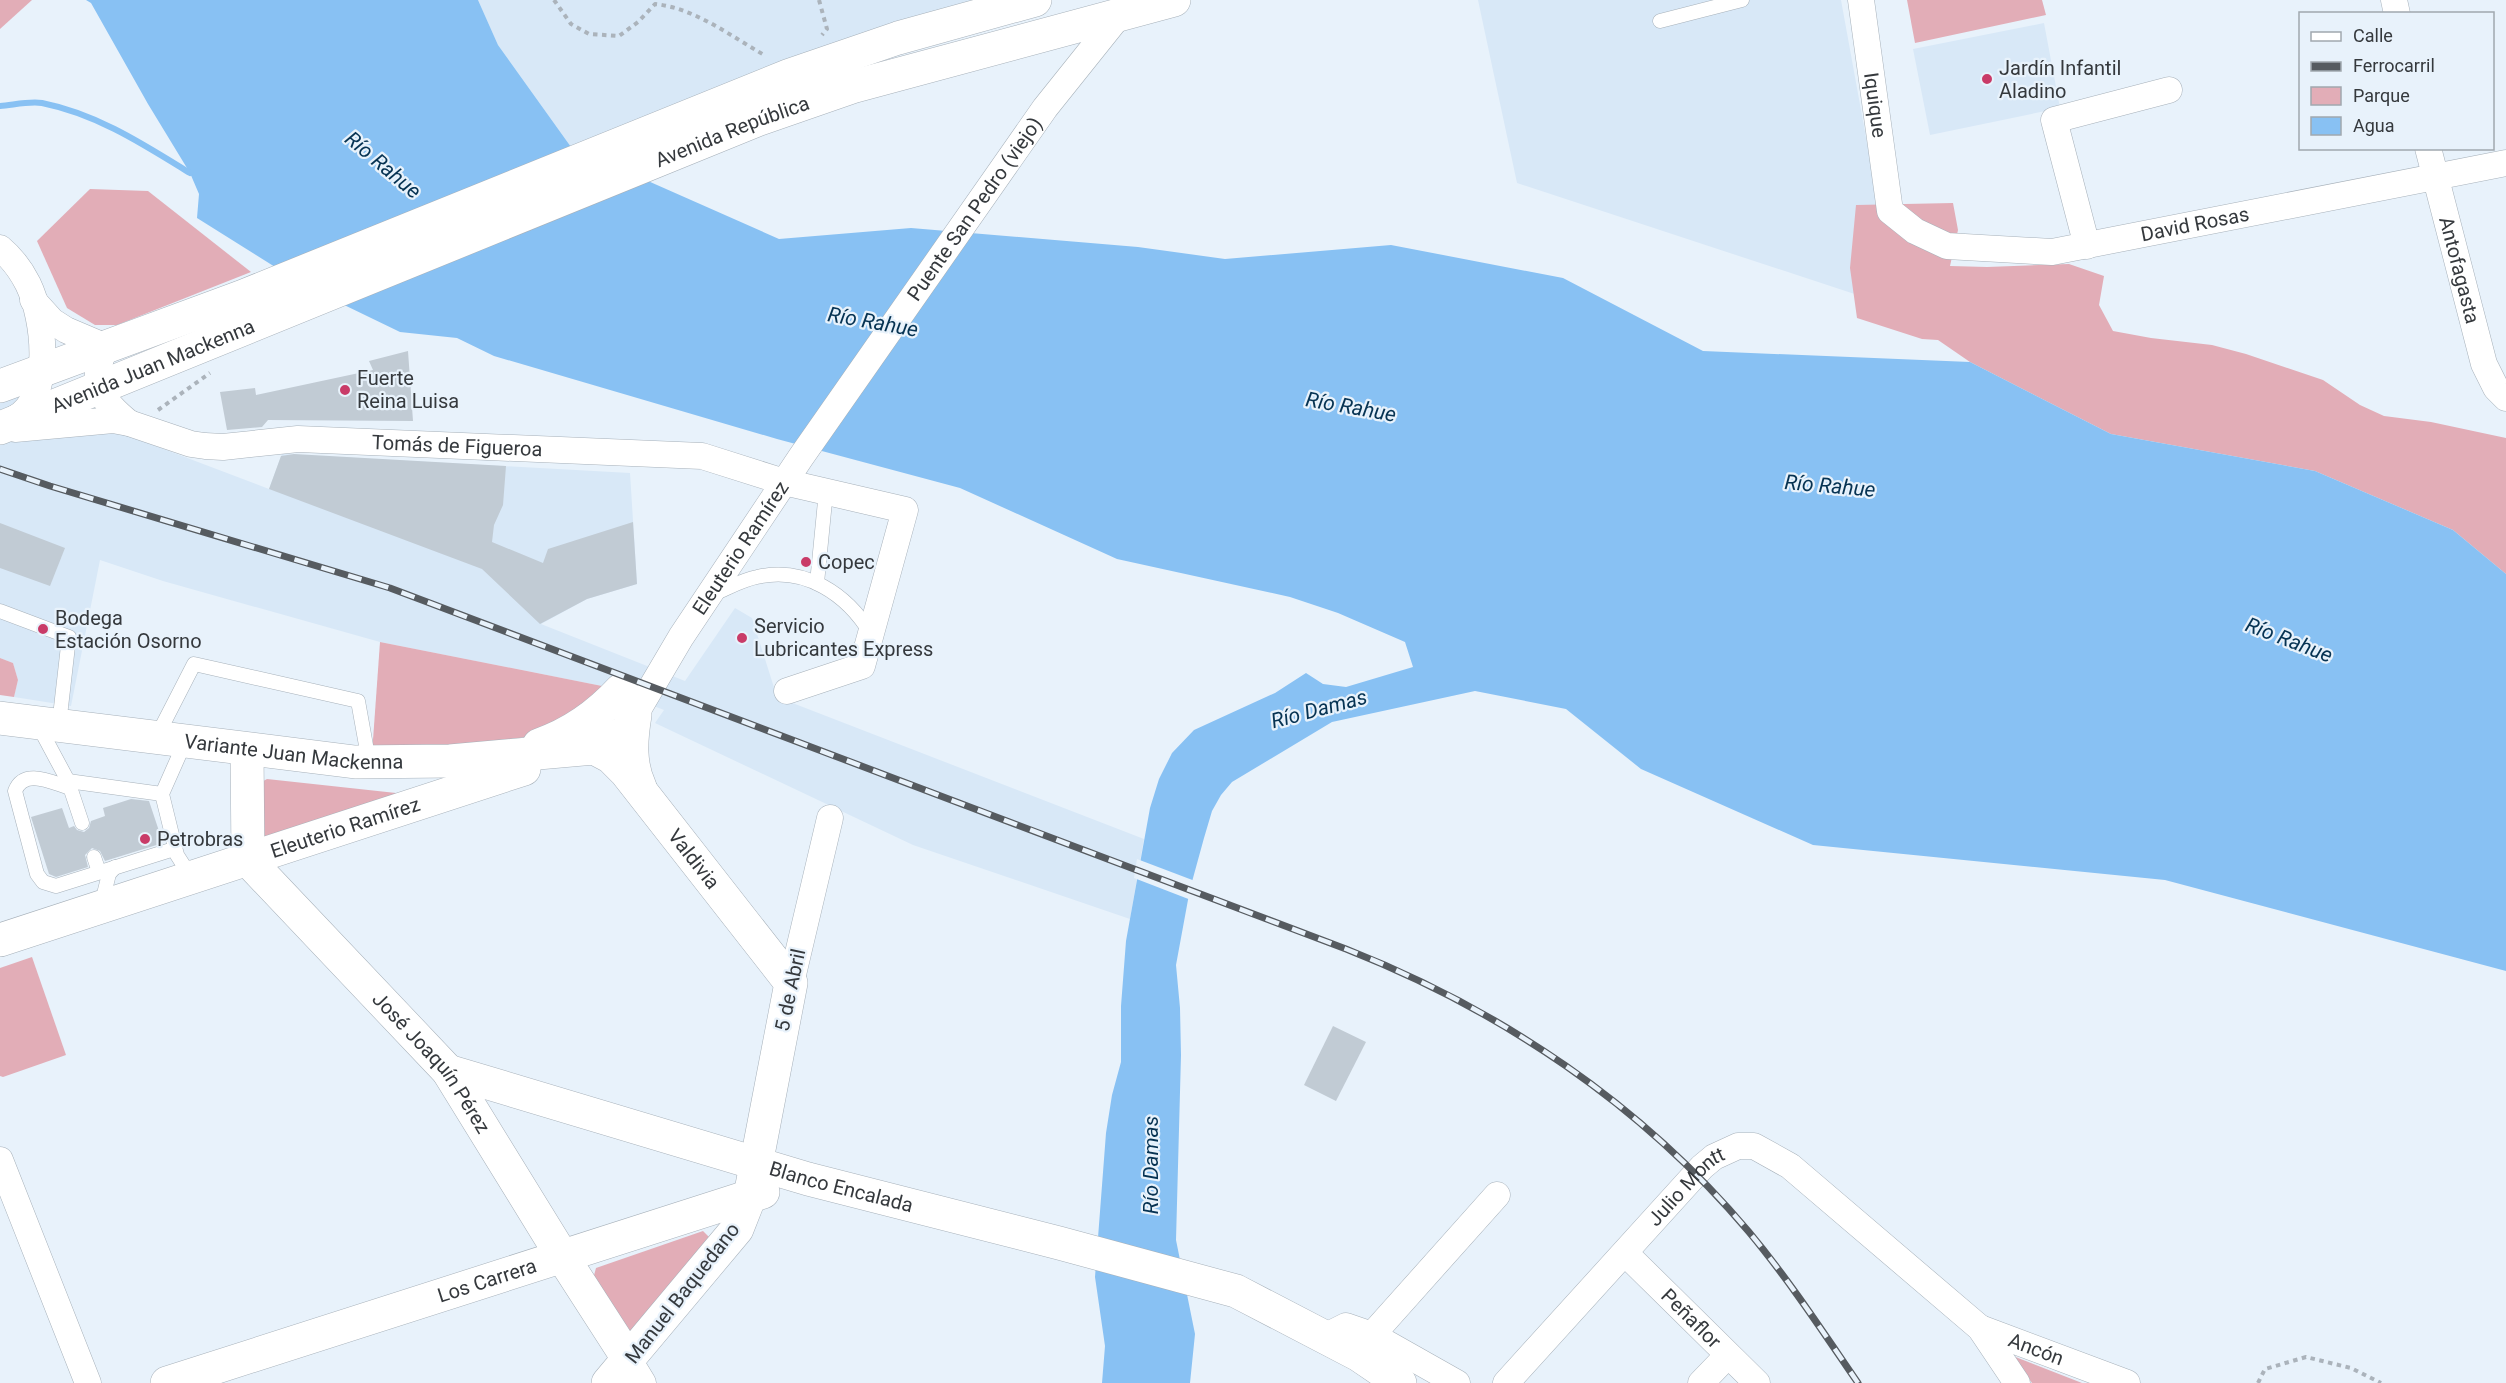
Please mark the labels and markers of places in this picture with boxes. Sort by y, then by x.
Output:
place label: Jardín Infantil Aladino [1999,56,2121,103]
marker: Jardín Infantil Aladino [1980,72,1994,86]
place label: Fuerte Reina Luisa [357,366,459,413]
marker: Fuerte Reina Luisa [338,383,352,397]
place label: Copec [818,550,875,574]
marker: Copec [799,555,813,569]
place label: Bodega Estación Osorno [55,606,202,653]
place label: Servicio Lubricantes Express [754,614,933,661]
marker: Bodega Estación Osorno [36,622,50,636]
marker: Servicio Lubricantes Express [735,631,749,645]
place label: Petrobras [157,827,243,851]
marker: Petrobras [138,832,152,846]

